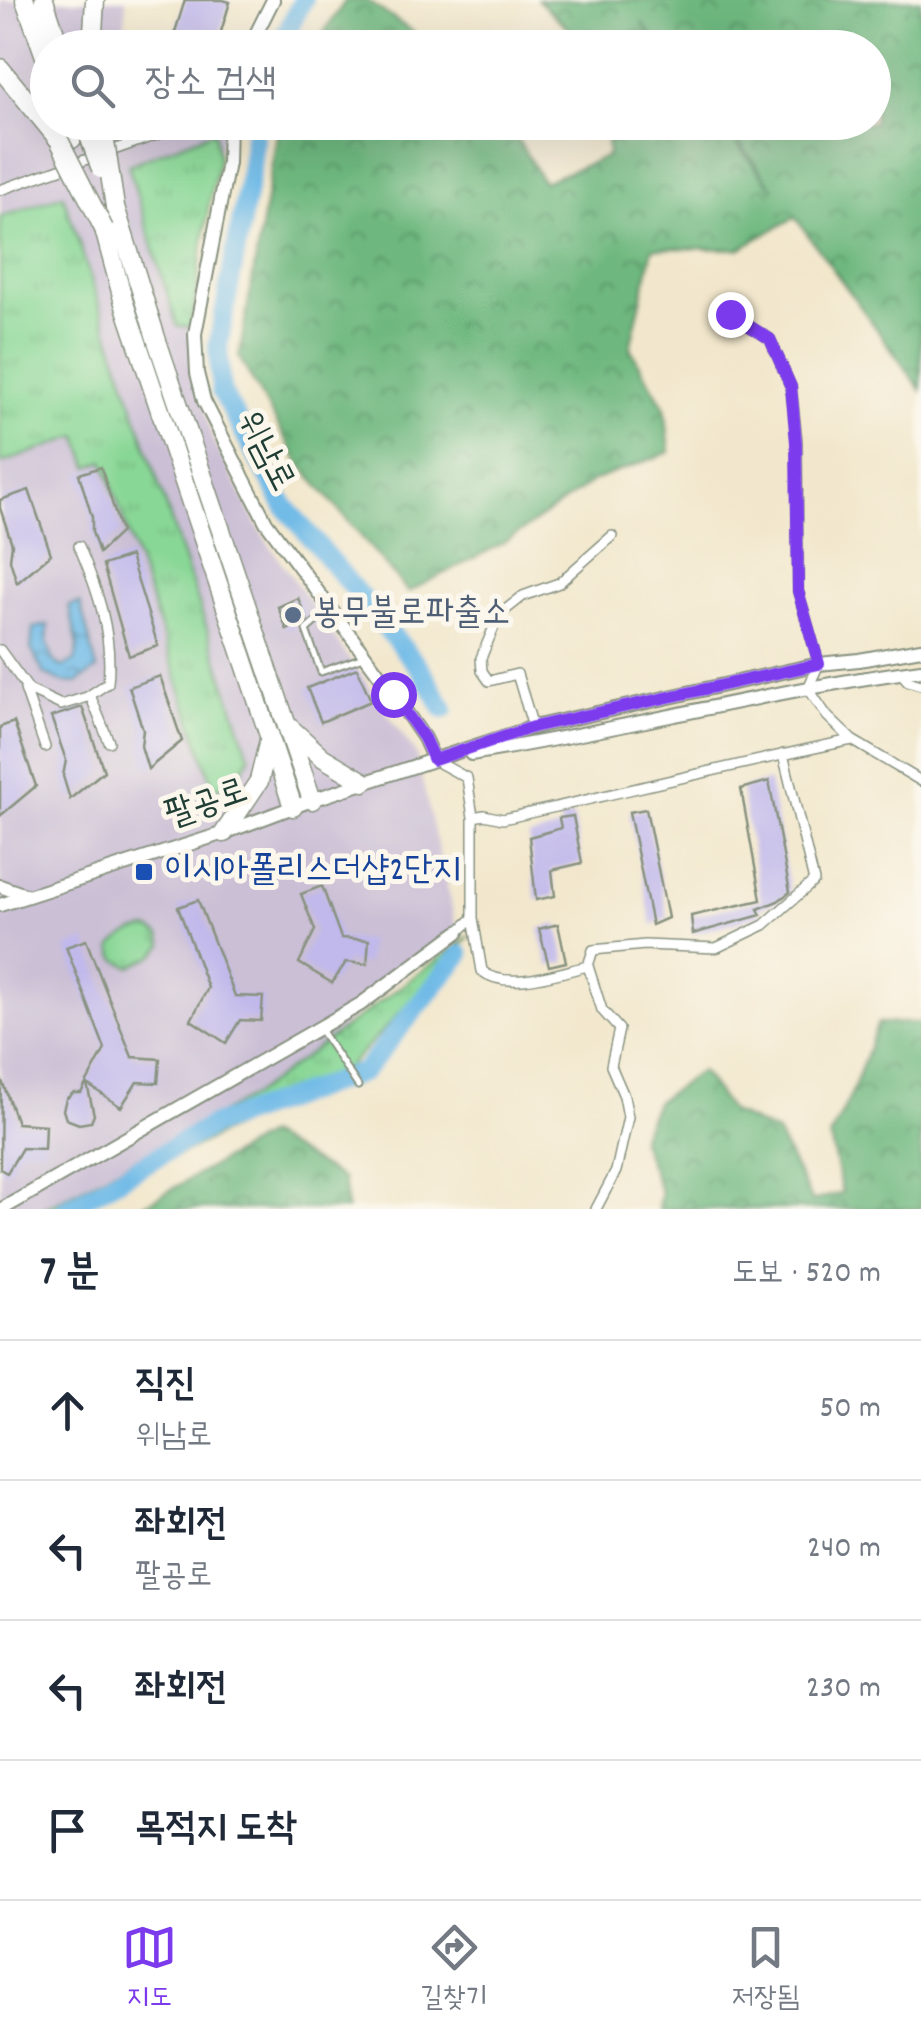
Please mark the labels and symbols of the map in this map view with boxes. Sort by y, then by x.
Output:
route end [708,292,754,338]
street label: 위남로 [223,403,305,501]
place label: 봉무불로파출소 [313,590,510,640]
marker: 봉무불로파출소 [282,604,304,626]
route start [371,672,417,718]
street label: 팔공로 [159,768,255,842]
place label: 이시아폴리스더샵2단지 [164,847,461,897]
marker: 이시아폴리스더샵2단지 [133,861,155,883]

